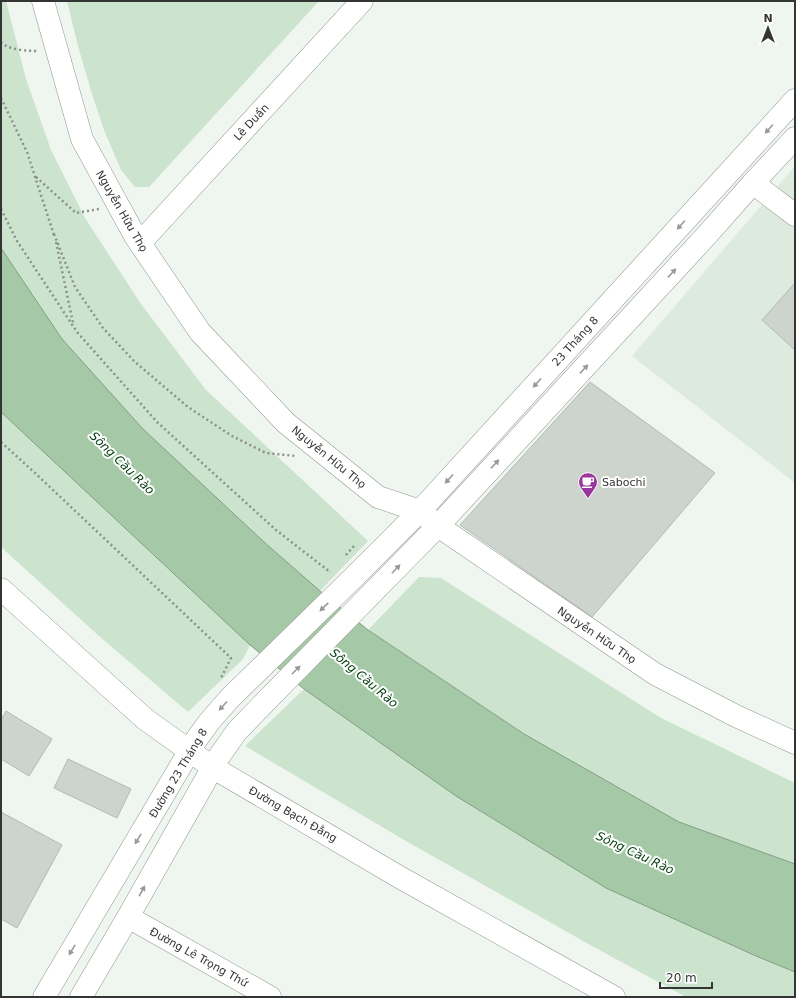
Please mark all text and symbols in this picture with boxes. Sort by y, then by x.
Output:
north arrow [748,8,788,48]
text: N [763,12,773,25]
street label: Lê Duẩn [231,101,272,143]
one-way arrow [764,124,773,134]
street label: Nguyễn Hữu Thọ [93,168,150,255]
one-way arrow [676,220,686,230]
one-way arrow [667,269,676,278]
street label: 23 Tháng 8 [550,314,601,369]
one-way arrow [579,364,588,374]
one-way arrow [532,378,541,388]
street label: Nguyễn Hữu Thọ [289,423,369,492]
water label: Sông Cầu Rào [87,429,157,497]
one-way arrow [491,459,500,469]
cafe icon: Sabochi [577,471,599,499]
one-way arrow [444,474,454,484]
place label: Sabochi [602,476,646,489]
one-way arrow [391,564,401,574]
one-way arrow [319,602,329,612]
street label: Nguyễn Hữu Thọ [555,604,639,667]
water label: Sông Cầu Rào [327,646,401,710]
one-way arrow [291,665,301,675]
one-way arrow [218,701,228,711]
street label: Đường 23 Tháng 8 [147,726,210,820]
street label: Đường Bạch Đằng [246,784,339,845]
water label: Sông Cầu Rào [594,829,676,877]
one-way arrow [134,833,141,844]
one-way arrow [139,885,146,897]
street label: Đường Lê Trọng Thứ [147,925,251,990]
one-way arrow [68,944,75,956]
scale bar [660,964,712,990]
text: 20 m [666,971,697,985]

